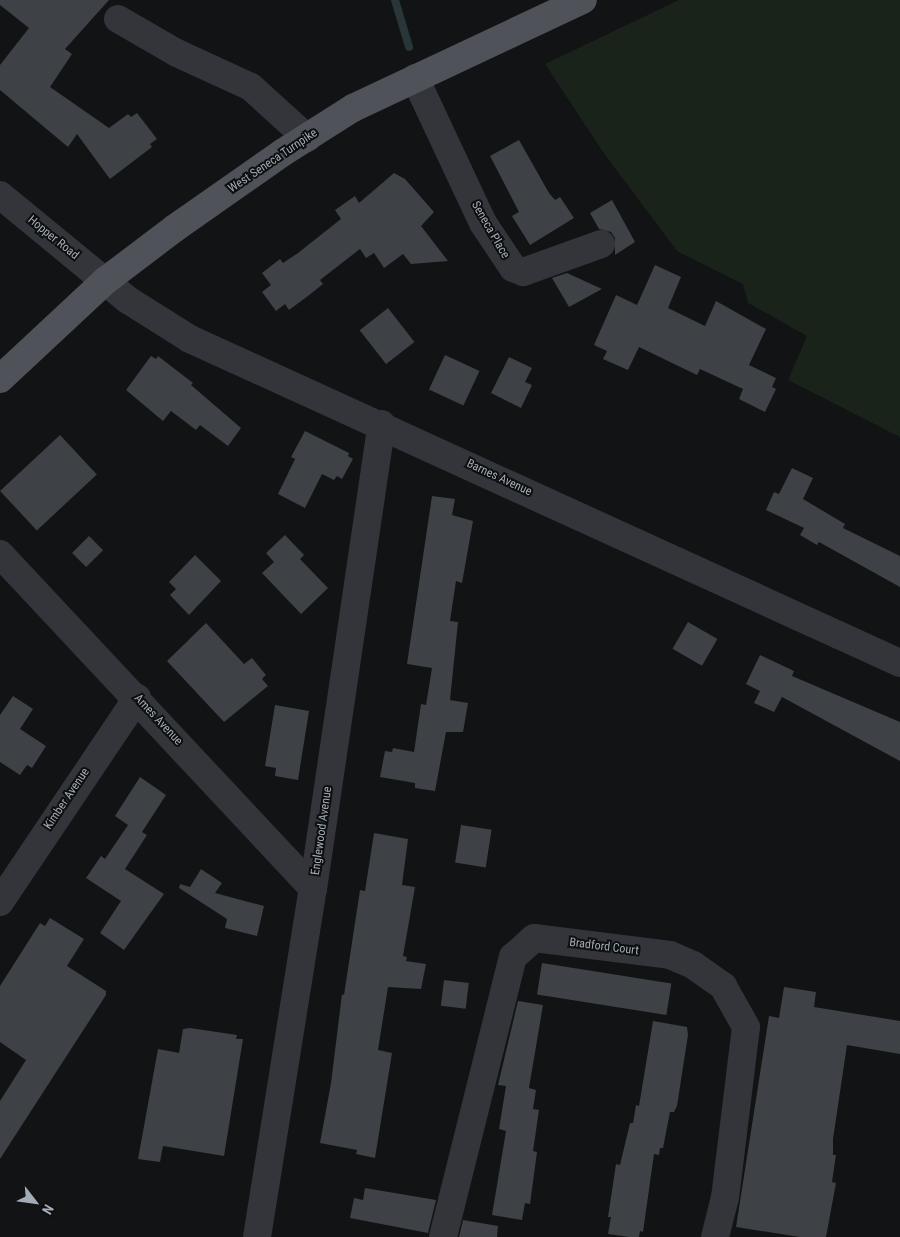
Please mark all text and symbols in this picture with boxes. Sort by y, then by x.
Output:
street label: West Seneca Turnpike [226,126,320,196]
street label: Seneca Place [468,199,512,261]
street label: Hopper Road [25,213,81,263]
street label: Barnes Avenue [464,457,534,499]
street label: Ames Avenue [131,692,185,748]
street label: Kimber Avenue [41,766,93,832]
street label: Englewood Avenue [309,786,335,876]
street label: Bradford Court [568,936,640,958]
north arrow [10,1177,60,1227]
text: N [39,1202,57,1217]

